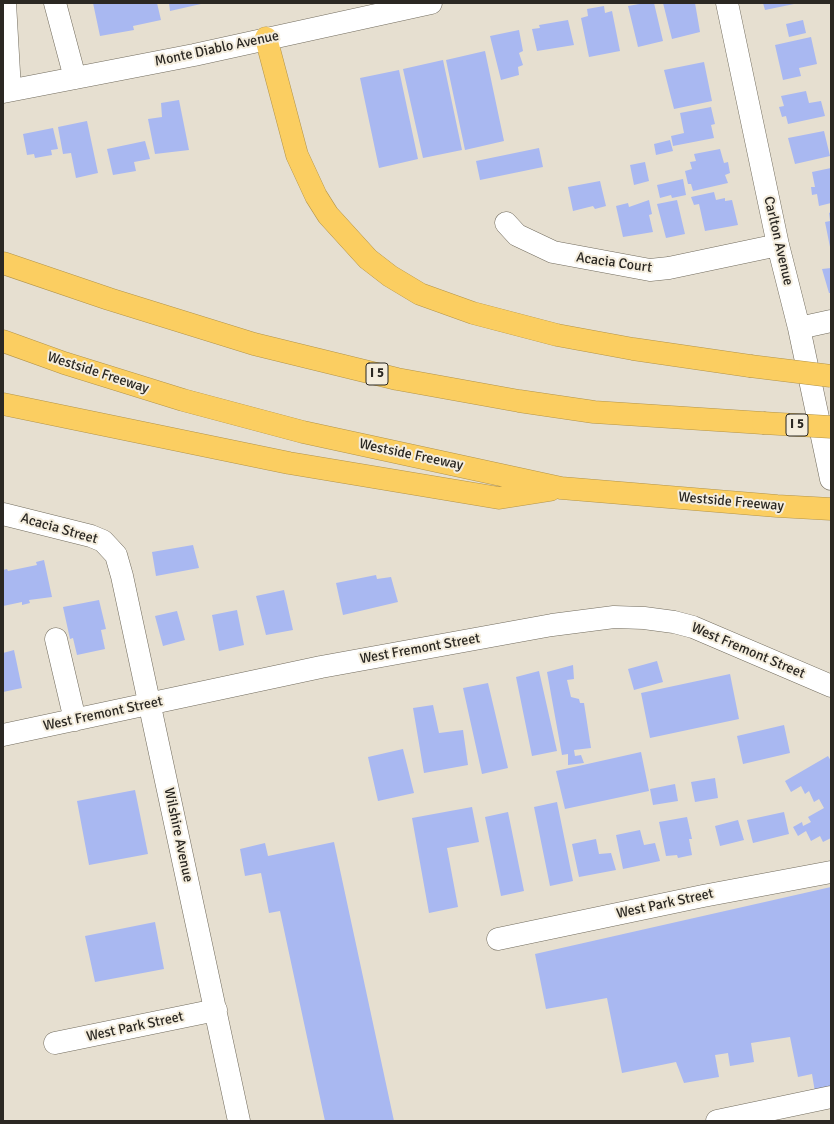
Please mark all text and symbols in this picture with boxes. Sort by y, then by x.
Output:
street label: Monte Diablo Avenue [153,28,281,70]
street label: Carlton Avenue [760,195,796,287]
street label: Acacia Court [575,249,653,277]
street label: Westside Freeway [45,349,151,397]
road number: I 5 [366,363,388,385]
road number: I 5 [786,414,808,436]
street label: Westside Freeway [357,436,465,474]
street label: Westside Freeway [677,489,785,515]
street label: Acacia Street [19,510,99,548]
street label: West Fremont Street [689,619,807,683]
street label: West Fremont Street [359,630,481,668]
street label: West Fremont Street [42,693,164,735]
street label: Wilshire Avenue [160,786,196,884]
street label: West Park Street [615,885,715,923]
street label: West Park Street [85,1008,185,1046]

